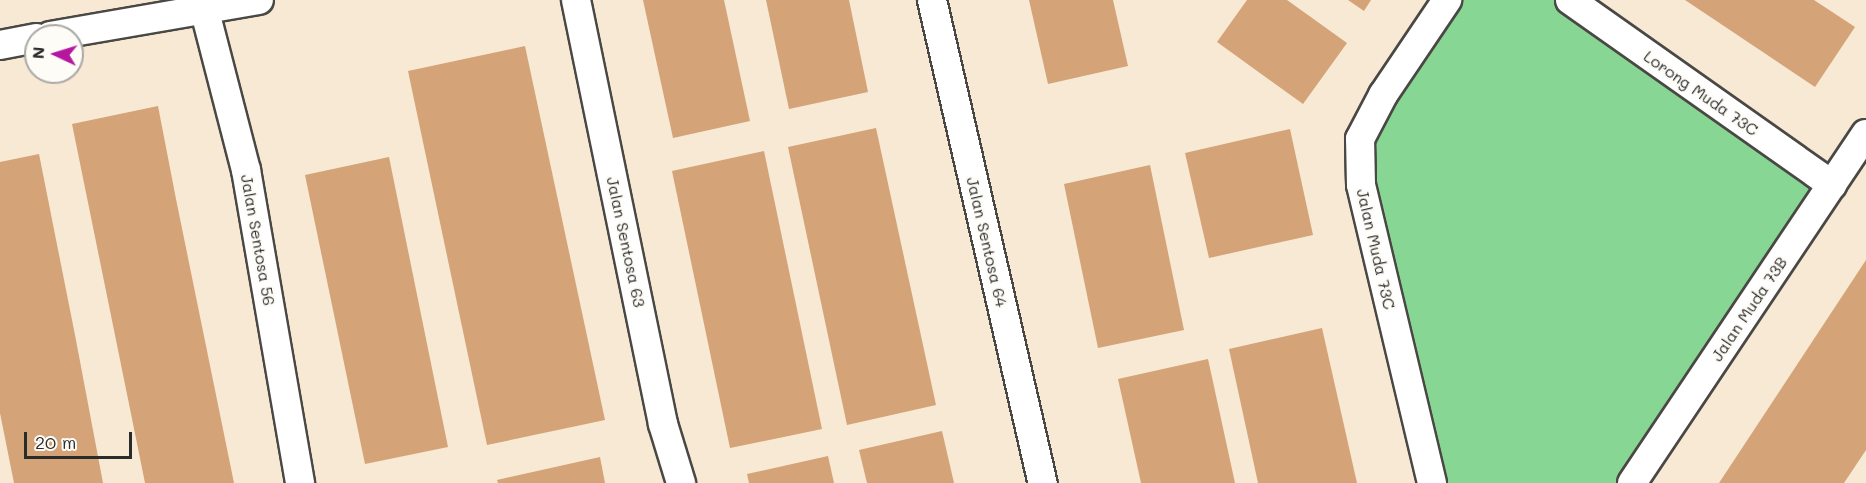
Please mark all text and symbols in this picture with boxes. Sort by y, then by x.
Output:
north arrow [24,24,84,84]
text: N [27,46,48,60]
street label: Lorong Muda 73C [1640,46,1762,140]
street label: Jalan Sentosa 56 [237,173,279,307]
street label: Jalan Sentosa 63 [603,175,649,309]
street label: Jalan Sentosa 64 [963,175,1011,309]
street label: Jalan Muda 73C [1353,187,1399,311]
street label: Jalan Muda 73B [1707,253,1791,365]
scale bar [27,420,135,458]
text: 20 m [35,430,76,454]

